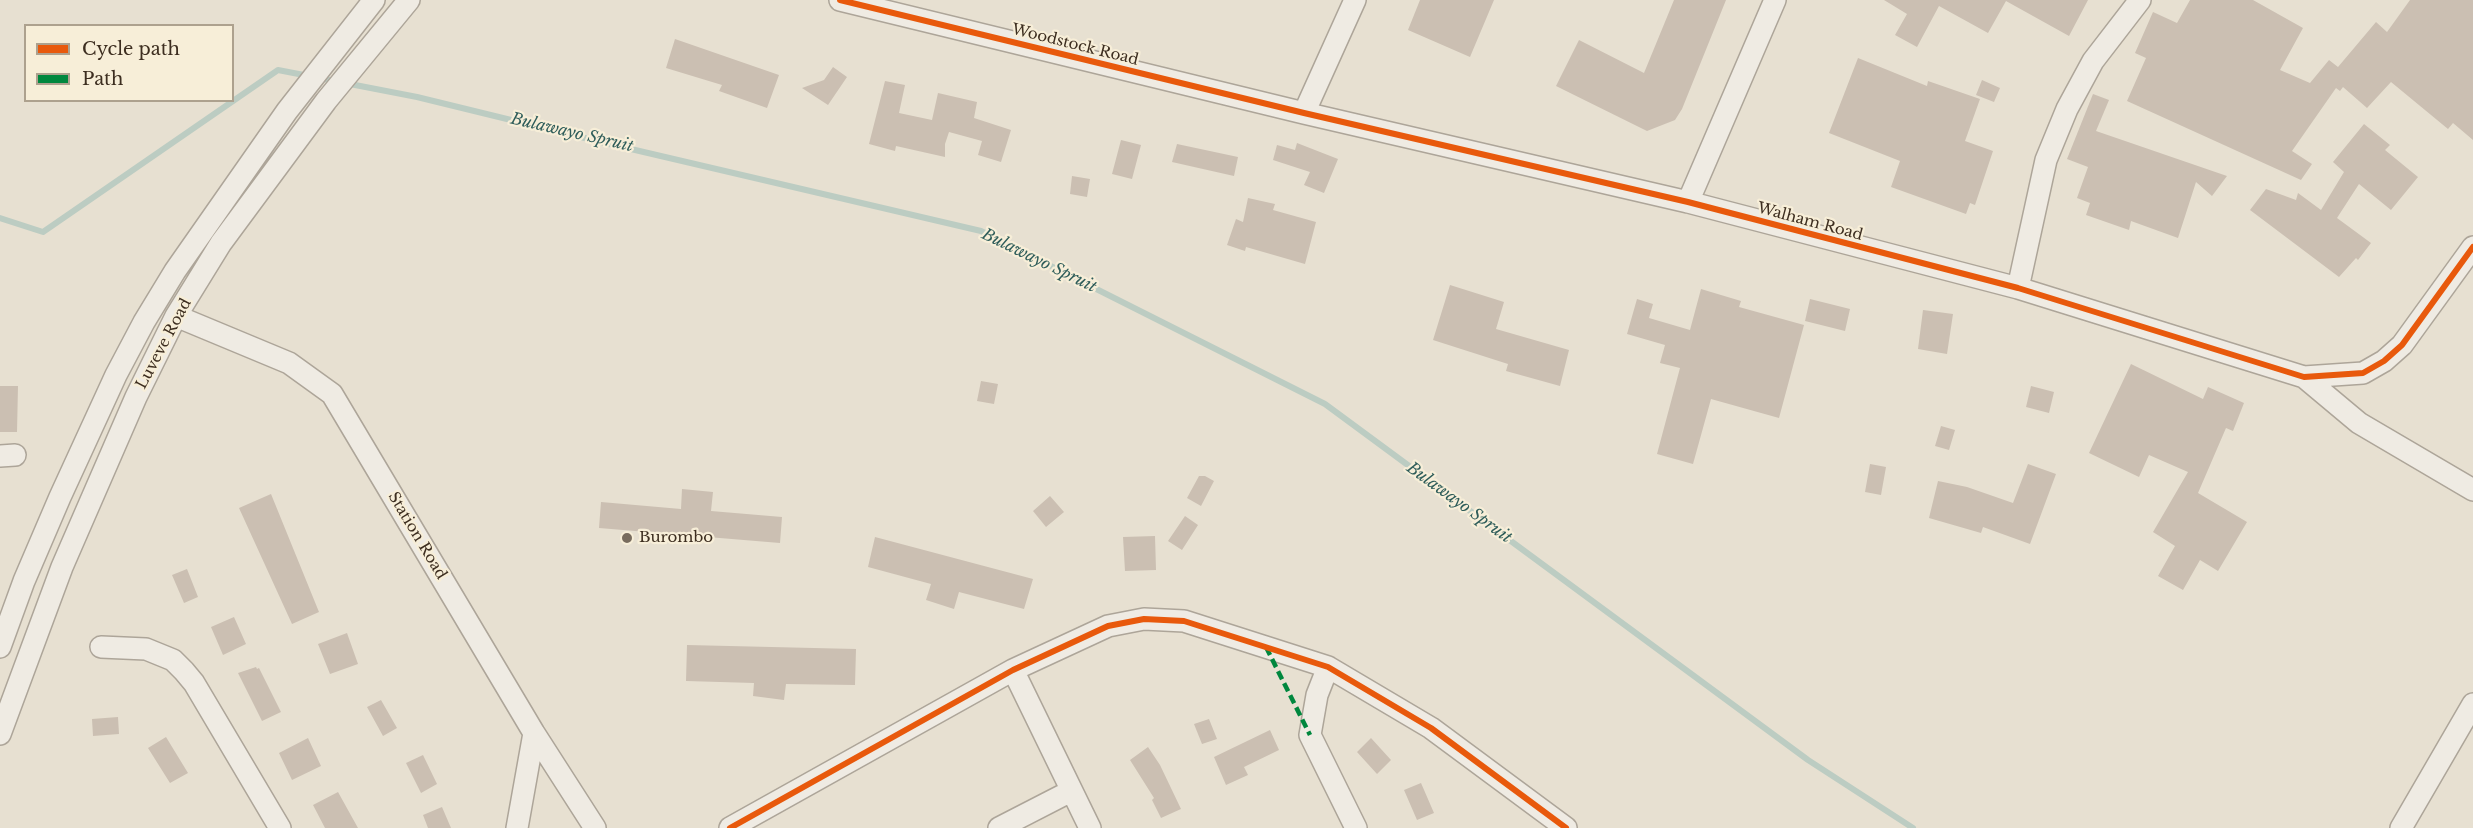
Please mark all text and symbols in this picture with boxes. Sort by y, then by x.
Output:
street label: Woodstock Road [1010,21,1140,69]
legend [24,24,234,102]
text: Cycle path [82,38,180,60]
text: Path [82,68,123,90]
water label: Bulawayo Spruit [509,110,635,156]
street label: Walham Road [1755,199,1865,245]
water label: Bulawayo Spruit [979,225,1099,297]
street label: Luveve Road [133,296,195,392]
water label: Bulawayo Spruit [1403,458,1515,548]
street label: Station Road [384,489,450,583]
place label: Burombo [639,529,713,547]
marker: Burombo [620,531,634,545]

